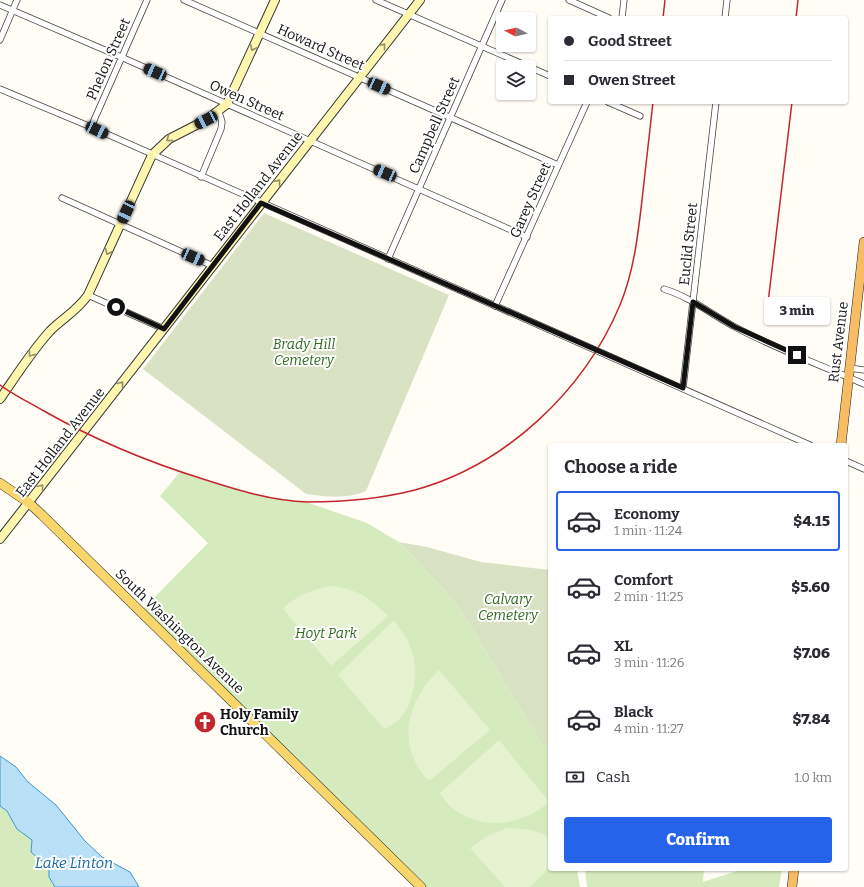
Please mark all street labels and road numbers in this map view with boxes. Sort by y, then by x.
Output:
street label: Phelon Street [83,16,134,103]
street label: Howard Street [275,21,367,74]
street label: Campbell Street [405,74,463,176]
street label: Owen Street [207,76,287,124]
street label: East Holland Avenue [210,128,306,244]
street label: Garey Street [506,160,555,241]
street label: Euclid Street [676,202,701,286]
street label: Rust Avenue [825,301,852,384]
street label: East Holland Avenue [12,384,108,500]
street label: South Washington Avenue [112,565,247,697]

